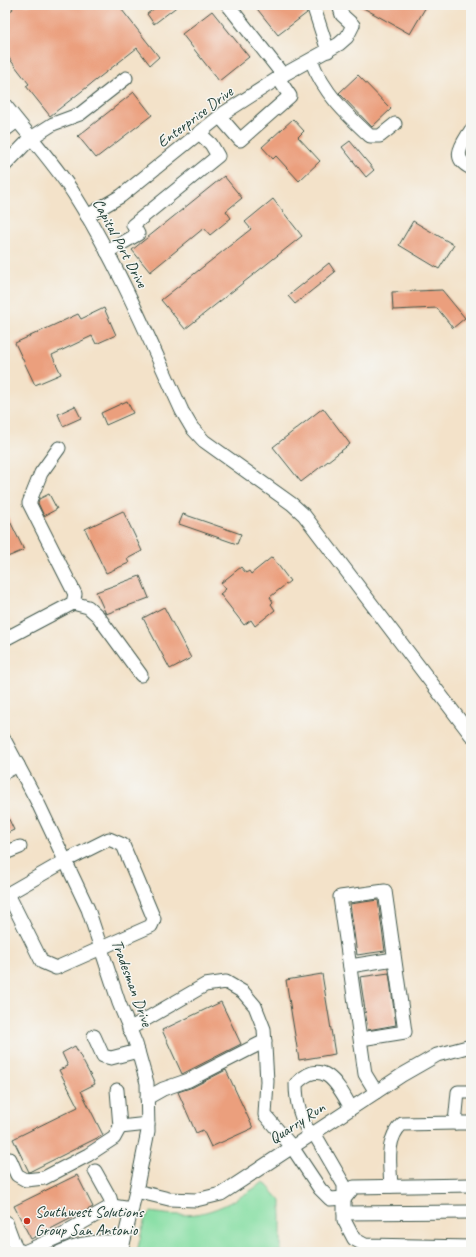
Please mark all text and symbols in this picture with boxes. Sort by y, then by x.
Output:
street label: Enterprise Drive [153,81,238,152]
street label: Capital Port Drive [88,195,153,293]
street label: Tradesman Drive [107,937,158,1031]
street label: Quarry Run [265,1097,329,1148]
place label: Southwest Solutions Group San Antonio [35,1202,145,1240]
marker: Southwest Solutions Group San Antonio [22,1216,32,1226]

